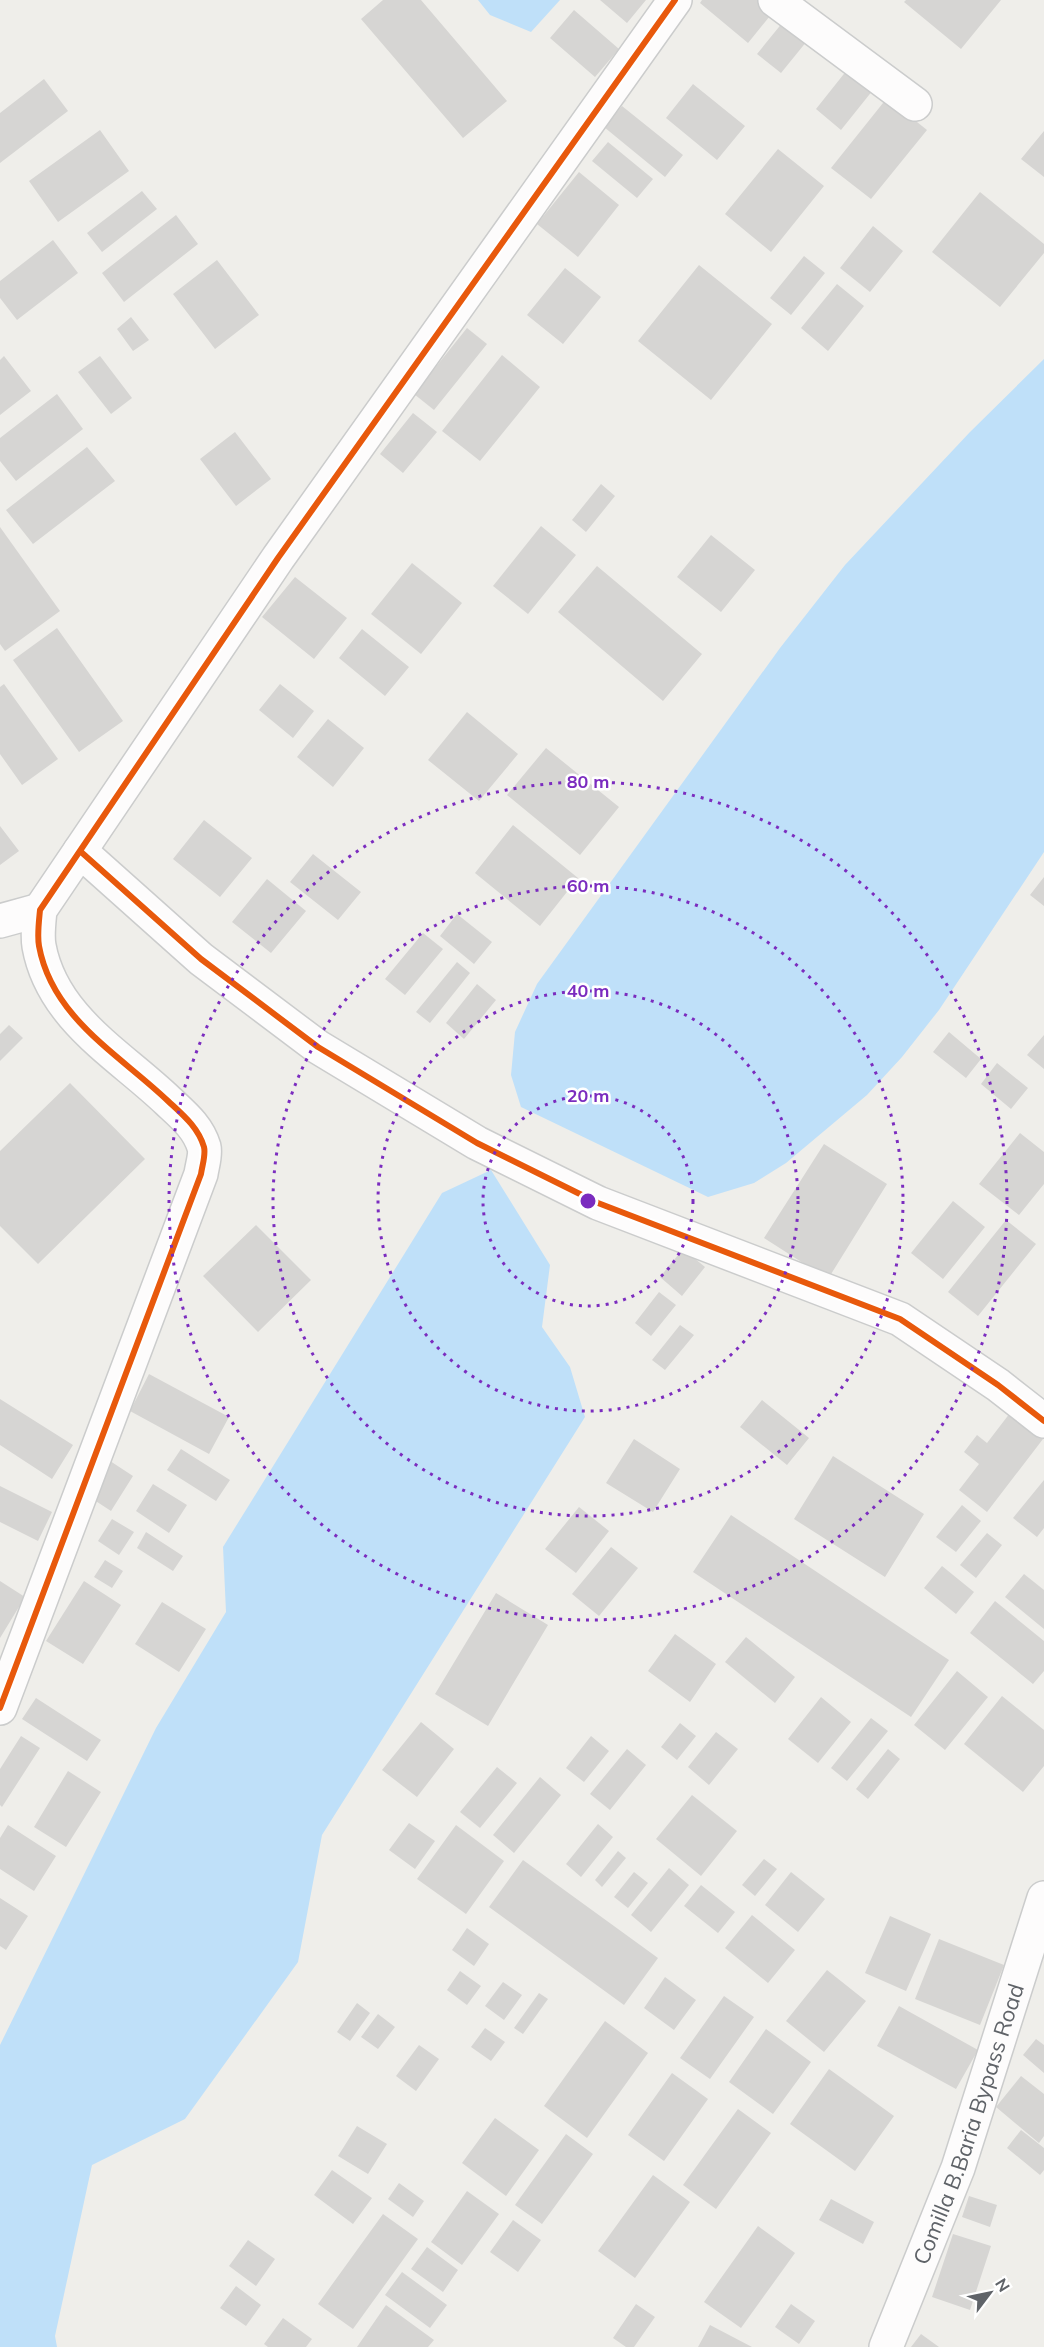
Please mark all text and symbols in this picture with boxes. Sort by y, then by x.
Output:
text: 80 m [567,770,609,793]
text: 60 m [567,874,609,897]
text: 40 m [567,979,609,1002]
text: 20 m [567,1084,609,1107]
centre of rings [578,1191,598,1211]
street label: Comilla B.Baria Bypass Road [907,1980,1030,2269]
north arrow [960,2263,1020,2323]
text: N [991,2275,1014,2295]

